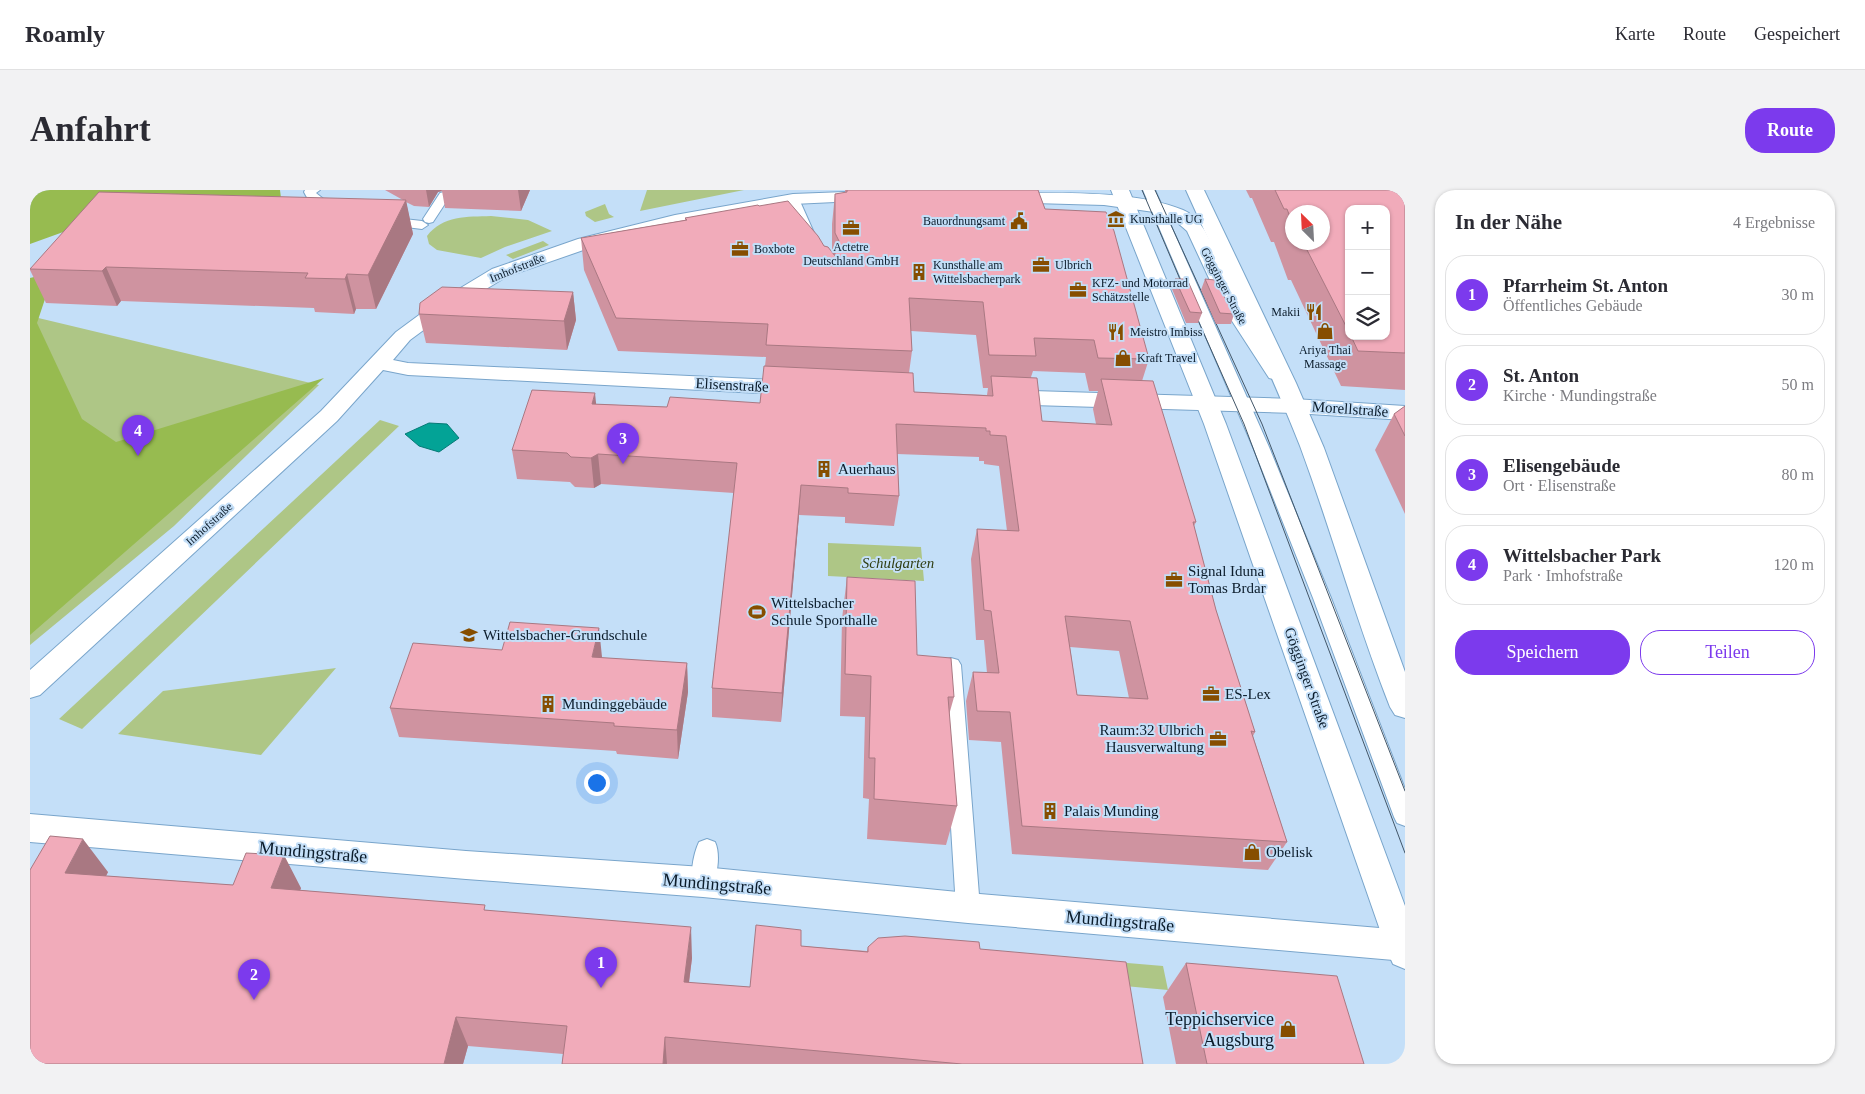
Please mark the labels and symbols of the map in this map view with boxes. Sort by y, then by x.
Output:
north arrow [1285,205,1330,250]
museum icon: Kunsthalle UG [1106,209,1126,229]
public building icon: Bauordnungsamt [1009,211,1029,231]
place label: Kunsthalle UG [1130,212,1203,226]
place label: Bauordnungsamt [923,214,1006,228]
office icon: Actetre Deutschland GmbH [841,218,861,238]
office icon: Boxbote [730,239,750,259]
place label: Actetre Deutschland GmbH [803,240,899,268]
place label: Boxbote [754,242,795,256]
street label: Gögginger Straße [1198,245,1250,327]
street label: Imhofstraße [487,251,547,285]
office icon: Ulbrich [1031,255,1051,275]
place label: Kunsthalle am Wittelsbacherpark [933,258,1020,286]
place label: Ulbrich [1055,258,1092,272]
building icon: Kunsthalle am Wittelsbacherpark [909,262,929,282]
place label: KFZ- und Motorrad Schätzstelle [1092,276,1188,304]
office icon: KFZ- und Motorrad Schätzstelle [1068,280,1088,300]
restaurant icon: Makii [1304,302,1324,322]
place label: Makii [1271,305,1301,319]
shop icon: Ariya Thai Massage [1315,321,1335,341]
restaurant icon: Meistro Imbiss [1106,322,1126,342]
place label: Meistro Imbiss [1130,325,1203,339]
place label: Ariya Thai Massage [1299,343,1352,371]
shop icon: Kraft Travel [1113,348,1133,368]
place label: Kraft Travel [1137,351,1197,365]
street label: Elisenstraße [695,375,769,395]
street label: Morellstraße [1311,398,1389,420]
pin: 4 [122,415,154,456]
pin: 3 [607,423,639,464]
building icon: Auerhaus [814,459,834,479]
place label: Auerhaus [838,461,896,477]
street label: Imhofstraße [183,499,235,549]
park label: Schulgarten [862,555,934,571]
place label: Signal Iduna Tomas Brdar [1188,563,1266,596]
office icon: Signal Iduna Tomas Brdar [1164,570,1184,590]
place label: Wittelsbacher Schule Sporthalle [771,595,878,628]
sports icon: Wittelsbacher Schule Sporthalle [747,602,767,622]
school or university icon: Wittelsbacher-Grundschule [459,625,479,645]
street label: Gögginger Straße [1281,625,1333,731]
place label: Wittelsbacher-Grundschule [483,627,647,643]
office icon: ES-Lex [1201,684,1221,704]
place label: ES-Lex [1225,686,1271,702]
building icon: Mundinggebäude [538,694,558,714]
place label: Mundinggebäude [562,696,667,712]
place label: Raum:32 Ulbrich Hausverwaltung [1099,722,1204,755]
office icon: Raum:32 Ulbrich Hausverwaltung [1208,729,1228,749]
your location [584,770,610,796]
building icon: Palais Munding [1040,801,1060,821]
place label: Palais Munding [1064,803,1159,819]
street label: Mundingstraße [258,837,368,867]
shop icon: Obelisk [1242,842,1262,862]
place label: Obelisk [1266,844,1313,860]
street label: Mundingstraße [662,869,772,899]
street label: Mundingstraße [1065,906,1175,936]
pin: 1 [585,947,617,988]
pin: 2 [238,959,270,1000]
place label: Teppichservice Augsburg [1165,1009,1274,1050]
shop icon: Teppichservice Augsburg [1278,1019,1298,1039]

